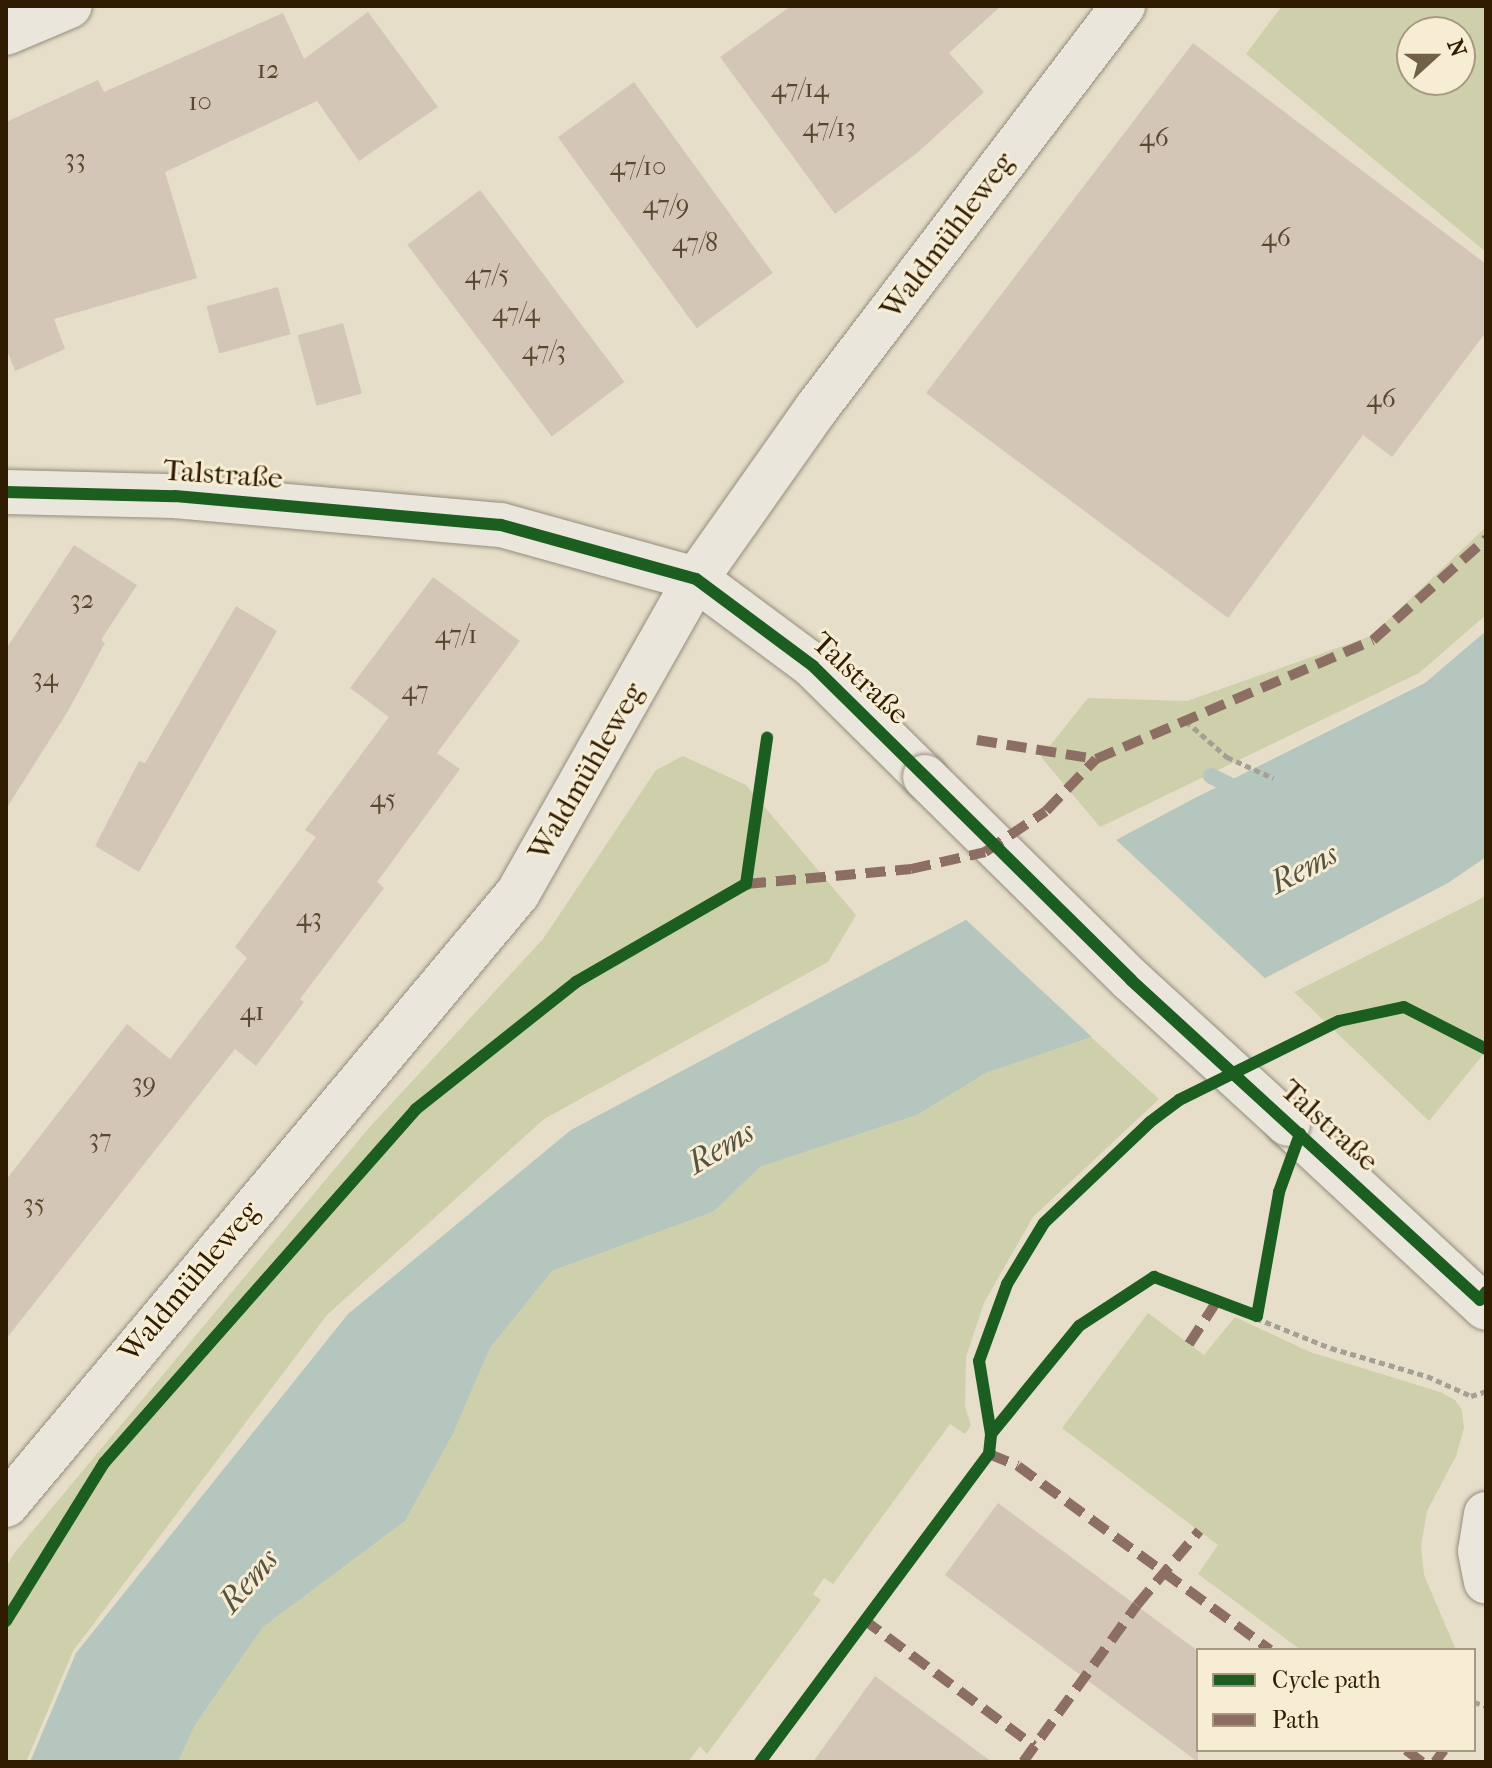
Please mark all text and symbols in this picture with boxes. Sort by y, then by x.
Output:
north arrow [1396,16,1476,96]
text: N [1441,36,1472,61]
house number: 12 [257,54,279,86]
house number: 47/14 [771,73,829,105]
house number: 10 [188,86,212,118]
house number: 47/13 [802,112,856,144]
house number: 46 [1139,122,1169,154]
house number: 33 [64,143,86,175]
street label: Waldmühleweg [874,146,1022,326]
house number: 47/10 [610,151,666,183]
house number: 47/9 [643,189,689,221]
house number: 46 [1261,222,1291,254]
house number: 47/8 [672,227,718,259]
house number: 47/5 [465,259,509,291]
house number: 47/4 [492,297,540,329]
house number: 47/3 [522,335,566,367]
house number: 46 [1366,383,1396,415]
street label: Talstraße [162,453,284,497]
house number: 32 [70,584,94,616]
house number: 47/1 [435,619,477,651]
street label: Talstraße [804,625,916,733]
house number: 34 [32,662,58,694]
house number: 47 [401,675,429,707]
street label: Waldmühleweg [522,677,652,867]
house number: 45 [370,783,396,815]
water label: Rems [1264,835,1344,903]
house number: 43 [296,902,322,934]
house number: 41 [240,996,264,1028]
house number: 39 [132,1067,156,1099]
street label: Talstraße [1273,1073,1385,1179]
water label: Rems [681,1113,761,1183]
house number: 37 [88,1123,112,1155]
house number: 35 [23,1188,45,1220]
street label: Waldmühleweg [112,1194,268,1370]
water label: Rems [211,1542,287,1620]
legend [1196,1648,1476,1752]
text: Cycle path [1272,1666,1381,1694]
text: Path [1272,1706,1319,1734]

